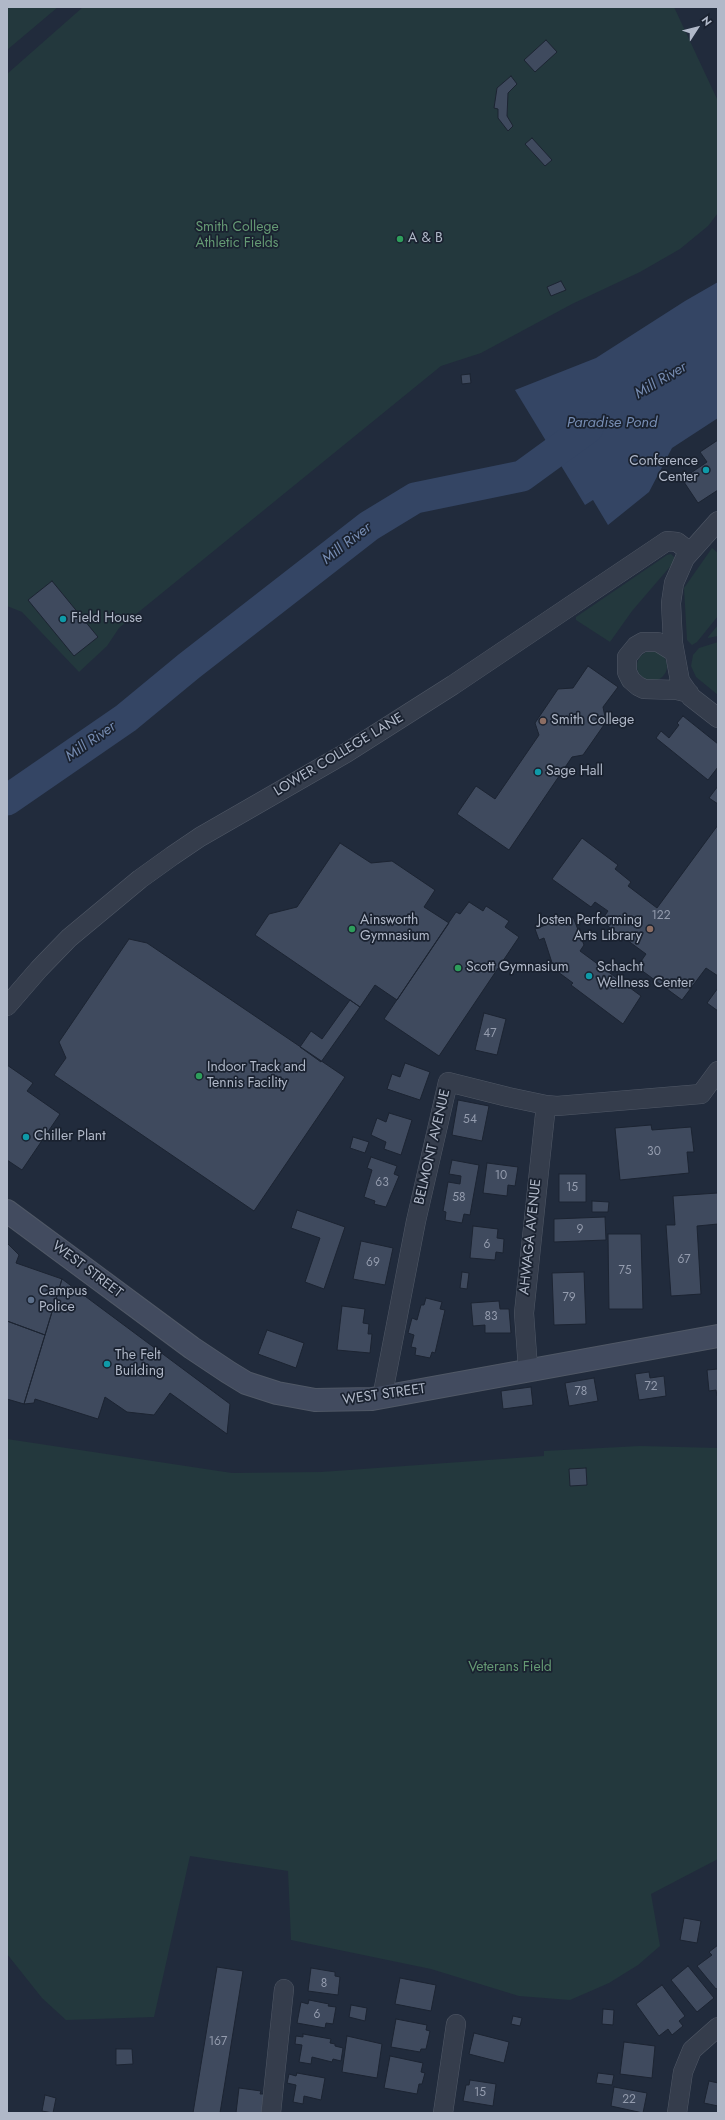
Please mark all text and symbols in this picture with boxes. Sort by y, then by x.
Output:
north arrow [677,8,717,48]
text: N [698,13,716,29]
park label: Smith College Athletic Fields [195,220,279,252]
place label: A & B [408,231,443,247]
marker: A & B [395,234,405,244]
water label: Mill River [632,359,690,403]
water label: Paradise Pond [567,414,657,432]
place label: Conference Center [629,454,698,486]
marker: Conference Center [701,465,711,475]
water label: Mill River [319,519,375,569]
place label: Field House [71,611,142,627]
marker: Field House [58,614,68,624]
street label: LOWER COLLEGE LANE [271,710,407,800]
place label: Smith College [551,713,634,729]
marker: Smith College [538,716,548,726]
water label: Mill River [62,718,120,766]
place label: Sage Hall [546,764,603,780]
marker: Sage Hall [533,767,543,777]
house number: 122 [651,909,671,923]
place label: Ainsworth Gymnasium [360,913,430,946]
place label: Josten Performing Arts Library [538,913,642,946]
marker: Ainsworth Gymnasium [347,924,357,934]
marker: Josten Performing Arts Library [645,924,655,934]
place label: Scott Gymnasium [466,960,569,976]
place label: Schacht Wellness Center [597,960,693,992]
marker: Scott Gymnasium [453,963,463,973]
marker: Schacht Wellness Center [584,971,594,981]
house number: 47 [483,1027,497,1041]
place label: Indoor Track and Tennis Facility [207,1060,306,1092]
marker: Indoor Track and Tennis Facility [194,1071,204,1081]
street label: BELMONT AVENUE [412,1088,454,1206]
house number: 54 [463,1113,477,1127]
place label: Chiller Plant [34,1129,106,1145]
marker: Chiller Plant [21,1132,31,1142]
house number: 30 [647,1145,661,1159]
house number: 10 [495,1169,507,1183]
house number: 63 [375,1176,389,1190]
street label: AHWAGA AVENUE [517,1178,545,1296]
house number: 15 [566,1181,578,1195]
house number: 58 [452,1191,466,1205]
house number: 9 [577,1223,583,1237]
street label: WEST STREET [48,1238,126,1302]
house number: 6 [484,1238,490,1252]
house number: 67 [677,1253,691,1267]
house number: 69 [366,1256,380,1270]
house number: 75 [618,1264,632,1278]
place label: Campus Police [39,1284,87,1316]
house number: 79 [562,1291,576,1305]
marker: Campus Police [26,1295,36,1305]
house number: 83 [484,1310,498,1324]
place label: The Felt Building [115,1348,164,1380]
marker: The Felt Building [102,1359,112,1369]
house number: 72 [644,1380,658,1394]
street label: WEST STREET [341,1381,427,1409]
house number: 78 [575,1385,587,1399]
park label: Veterans Field [468,1660,552,1676]
house number: 8 [321,1977,327,1991]
house number: 6 [314,2008,320,2022]
house number: 167 [209,2035,227,2049]
house number: 15 [474,2086,486,2100]
house number: 22 [622,2093,636,2107]

